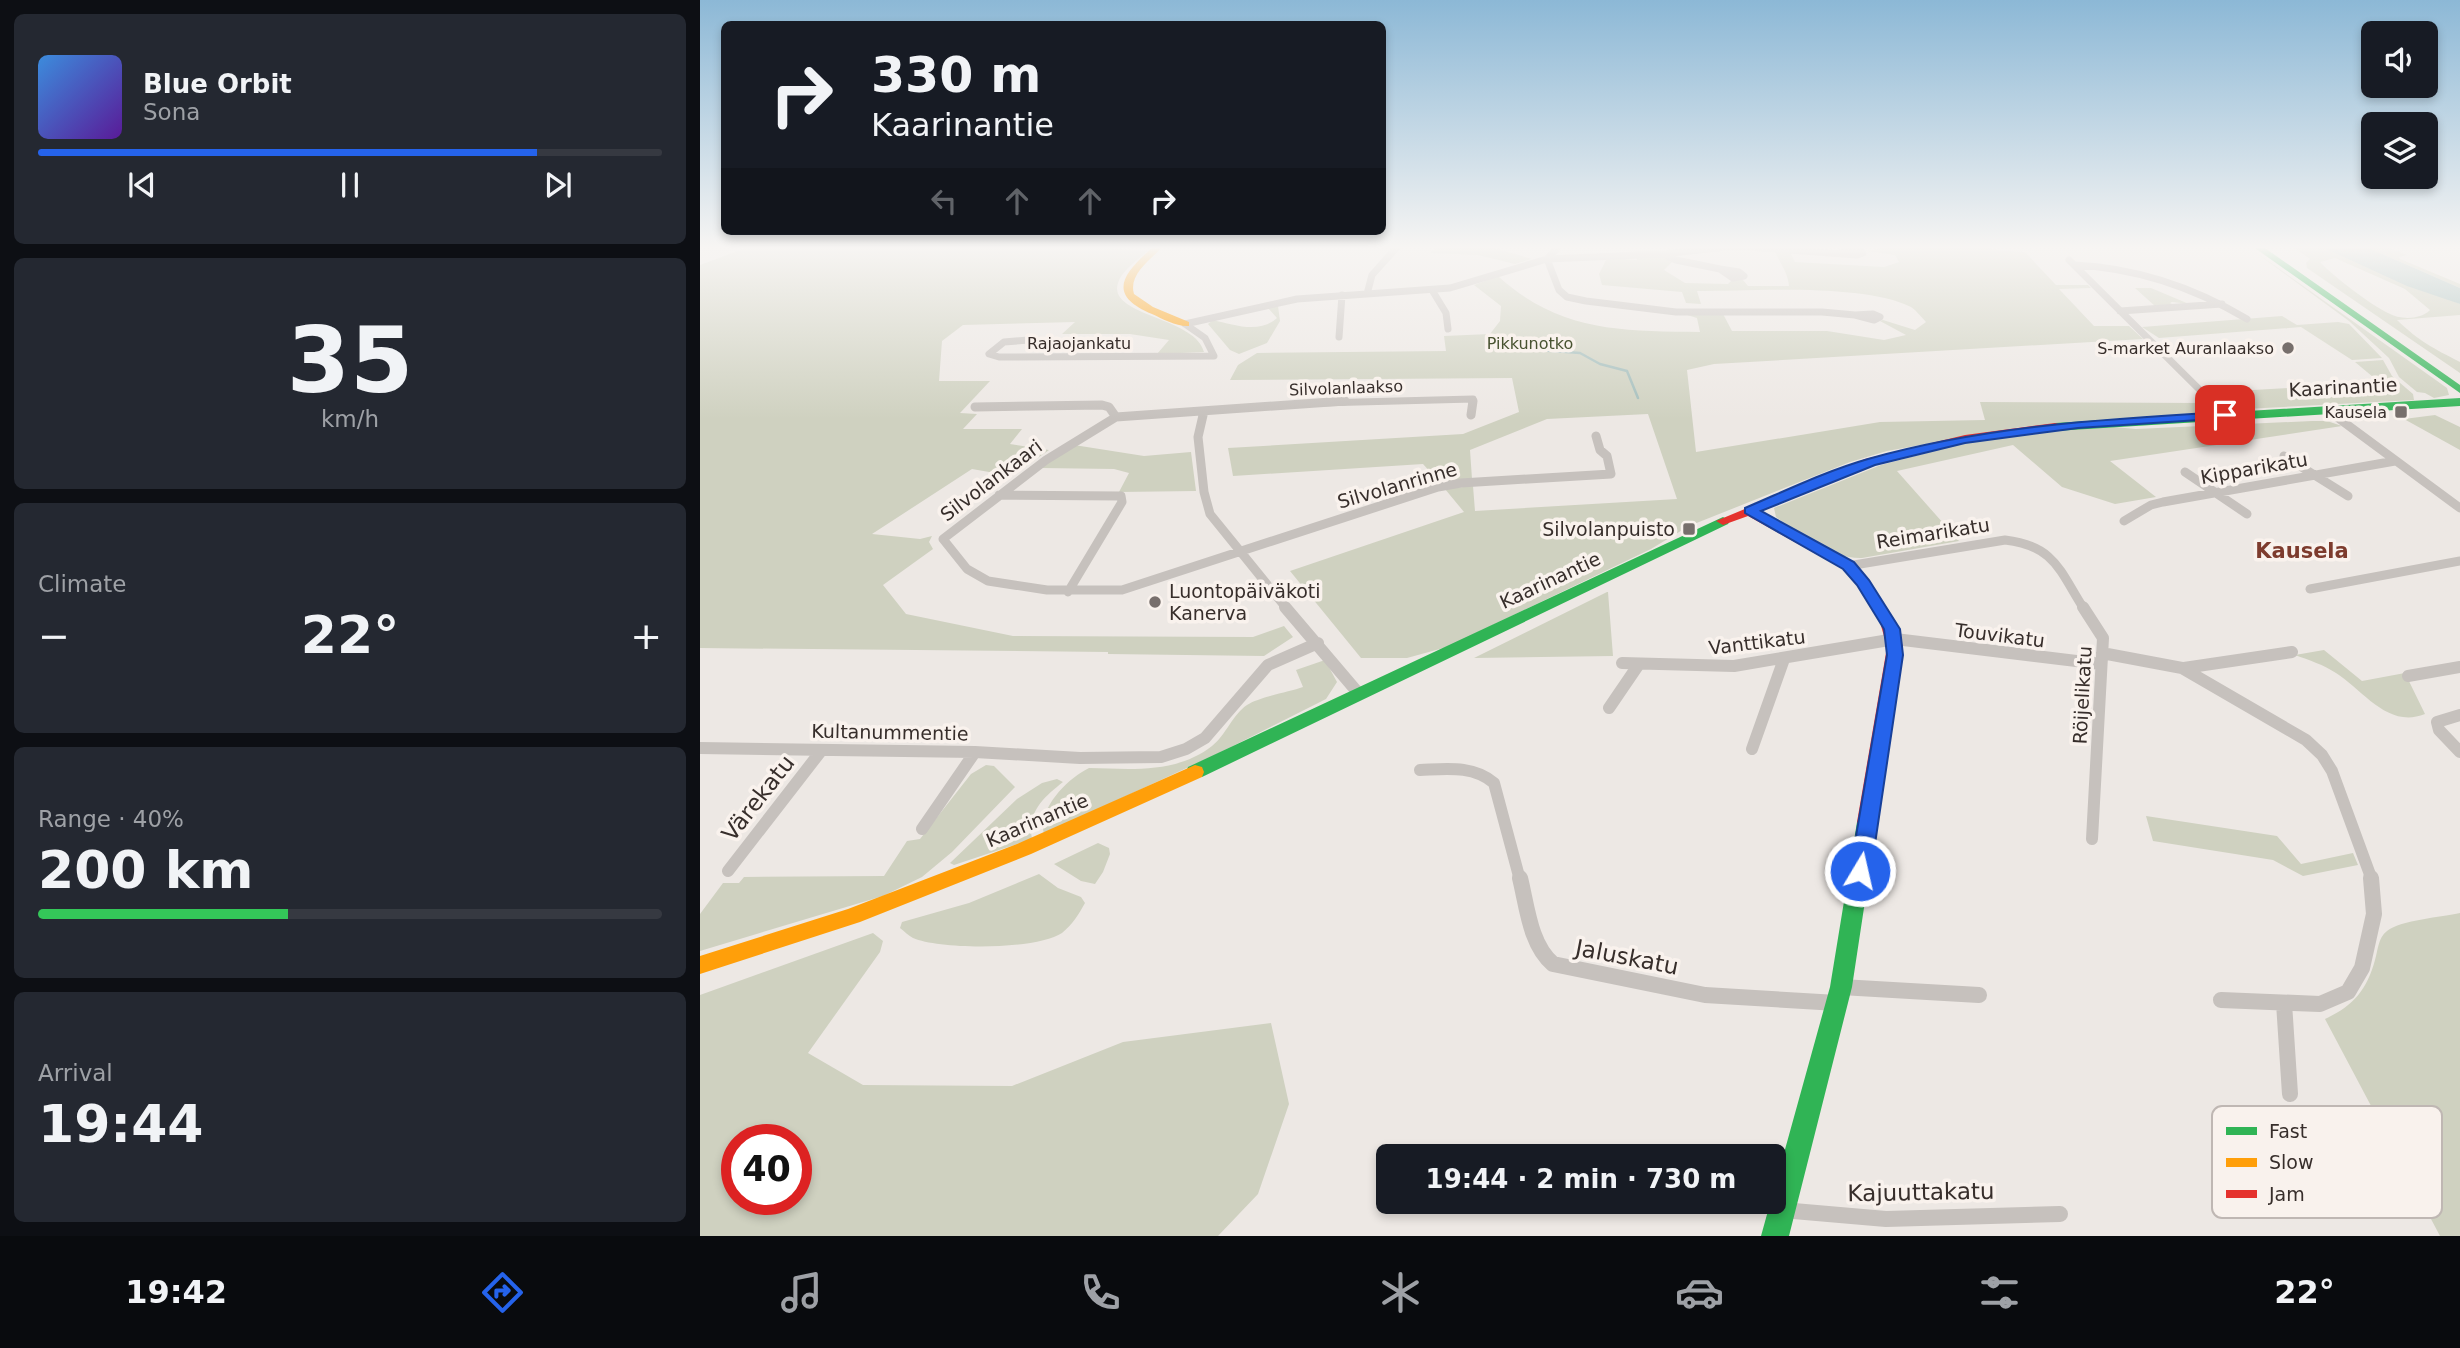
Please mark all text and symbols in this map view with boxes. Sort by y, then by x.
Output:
map controls [2361,21,2438,189]
button: sound [2361,21,2438,98]
text: 330 m [871,47,1041,104]
icon: right [756,49,847,140]
text: Blue Orbit [143,69,292,99]
text: Sona [143,99,200,125]
text: Kaarinantie [871,106,1054,144]
button: layers [2361,112,2438,189]
icon: previous [123,166,161,204]
icon: pause [331,166,369,204]
icon: next [539,166,577,204]
icon: left [925,182,963,220]
icon: ahead [998,182,1036,220]
icon: ahead [1071,182,1109,220]
icon: right [1144,182,1182,220]
text: 35 [287,308,413,413]
street label: Rajaojankatu [1027,334,1131,353]
park label: Pikkunotko [1487,334,1573,353]
place label: S-market Auranlaakso [2097,339,2274,358]
marker: S-market Auranlaakso [2280,340,2296,356]
street label: Kaarinantie [2288,373,2398,401]
street label: Silvolanlaakso [1289,377,1403,399]
pin [2195,385,2255,445]
icon: arrive [2206,396,2244,434]
place label: Kausela [2324,403,2387,422]
marker: Kausela [2393,404,2409,420]
text: km/h [321,406,379,432]
street label: Silvolankaari [936,435,1046,525]
street label: Kipparikatu [2199,448,2309,488]
street label: Silvolanrinne [1335,457,1459,513]
street label: Reimarikatu [1875,513,1991,553]
place label: Silvolanpuisto [1542,518,1675,540]
marker: Silvolanpuisto [1681,521,1697,537]
district label: Kausela [2255,539,2349,563]
street label: Kaarinantie [1496,547,1604,613]
text: Climate [38,571,127,597]
place label: Luontopäiväkoti Kanerva [1169,580,1321,624]
marker: Luontopäiväkoti Kanerva [1147,594,1163,610]
text: 22° [301,605,399,665]
text: − [38,614,70,658]
text: + [630,614,662,658]
street label: Touvikatu [1953,618,2046,651]
street label: Vanttikatu [1707,625,1807,659]
street label: Röijelikatu [2068,645,2096,745]
street label: Kultanummentie [811,720,969,744]
street label: Värekatu [716,750,800,846]
street label: Kaarinantie [983,789,1091,851]
text: Range · 40% [38,806,184,832]
position arrow [1823,834,1897,908]
text: 200 km [38,840,253,900]
street label: Jaluskatu [1571,934,1681,980]
text: Arrival [38,1060,113,1086]
text: 19:44 [38,1094,204,1154]
legend [2212,1106,2442,1218]
text: Fast [2269,1120,2307,1142]
speed limit sign: 40 [721,1124,812,1215]
text: Slow [2269,1151,2314,1173]
text: 19:44 · 2 min · 730 m [1426,1164,1736,1194]
street label: Kajuuttakatu [1847,1178,1995,1206]
text: Jam [2268,1183,2305,1205]
icon: directions [478,1268,527,1317]
icon: music [777,1268,826,1317]
icon: phone [1076,1268,1125,1317]
icon: climate [1376,1268,1425,1317]
icon: car [1675,1268,1724,1317]
icon: filters [1975,1268,2024,1317]
text: 19:42 [125,1273,227,1311]
text: 22° [2274,1273,2335,1311]

